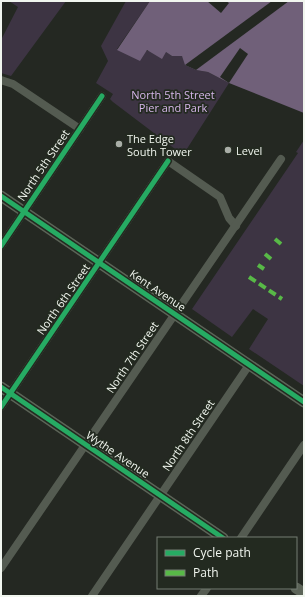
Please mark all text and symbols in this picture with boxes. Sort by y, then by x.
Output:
park label: North 5th Street Pier and Park [131,87,215,115]
street label: North 5th Street [13,126,73,204]
place label: The Edge South Tower [127,131,192,159]
marker: The Edge South Tower [114,139,124,149]
place label: Level [236,143,262,158]
marker: Level [223,145,233,155]
street label: North 6th Street [33,260,93,337]
street label: Kent Avenue [127,266,189,314]
street label: North 7th Street [102,318,162,396]
street label: North 8th Street [158,396,218,474]
street label: Wythe Avenue [83,427,153,481]
legend [157,537,297,589]
text: Cycle path [193,544,251,561]
text: Path [193,564,219,581]

